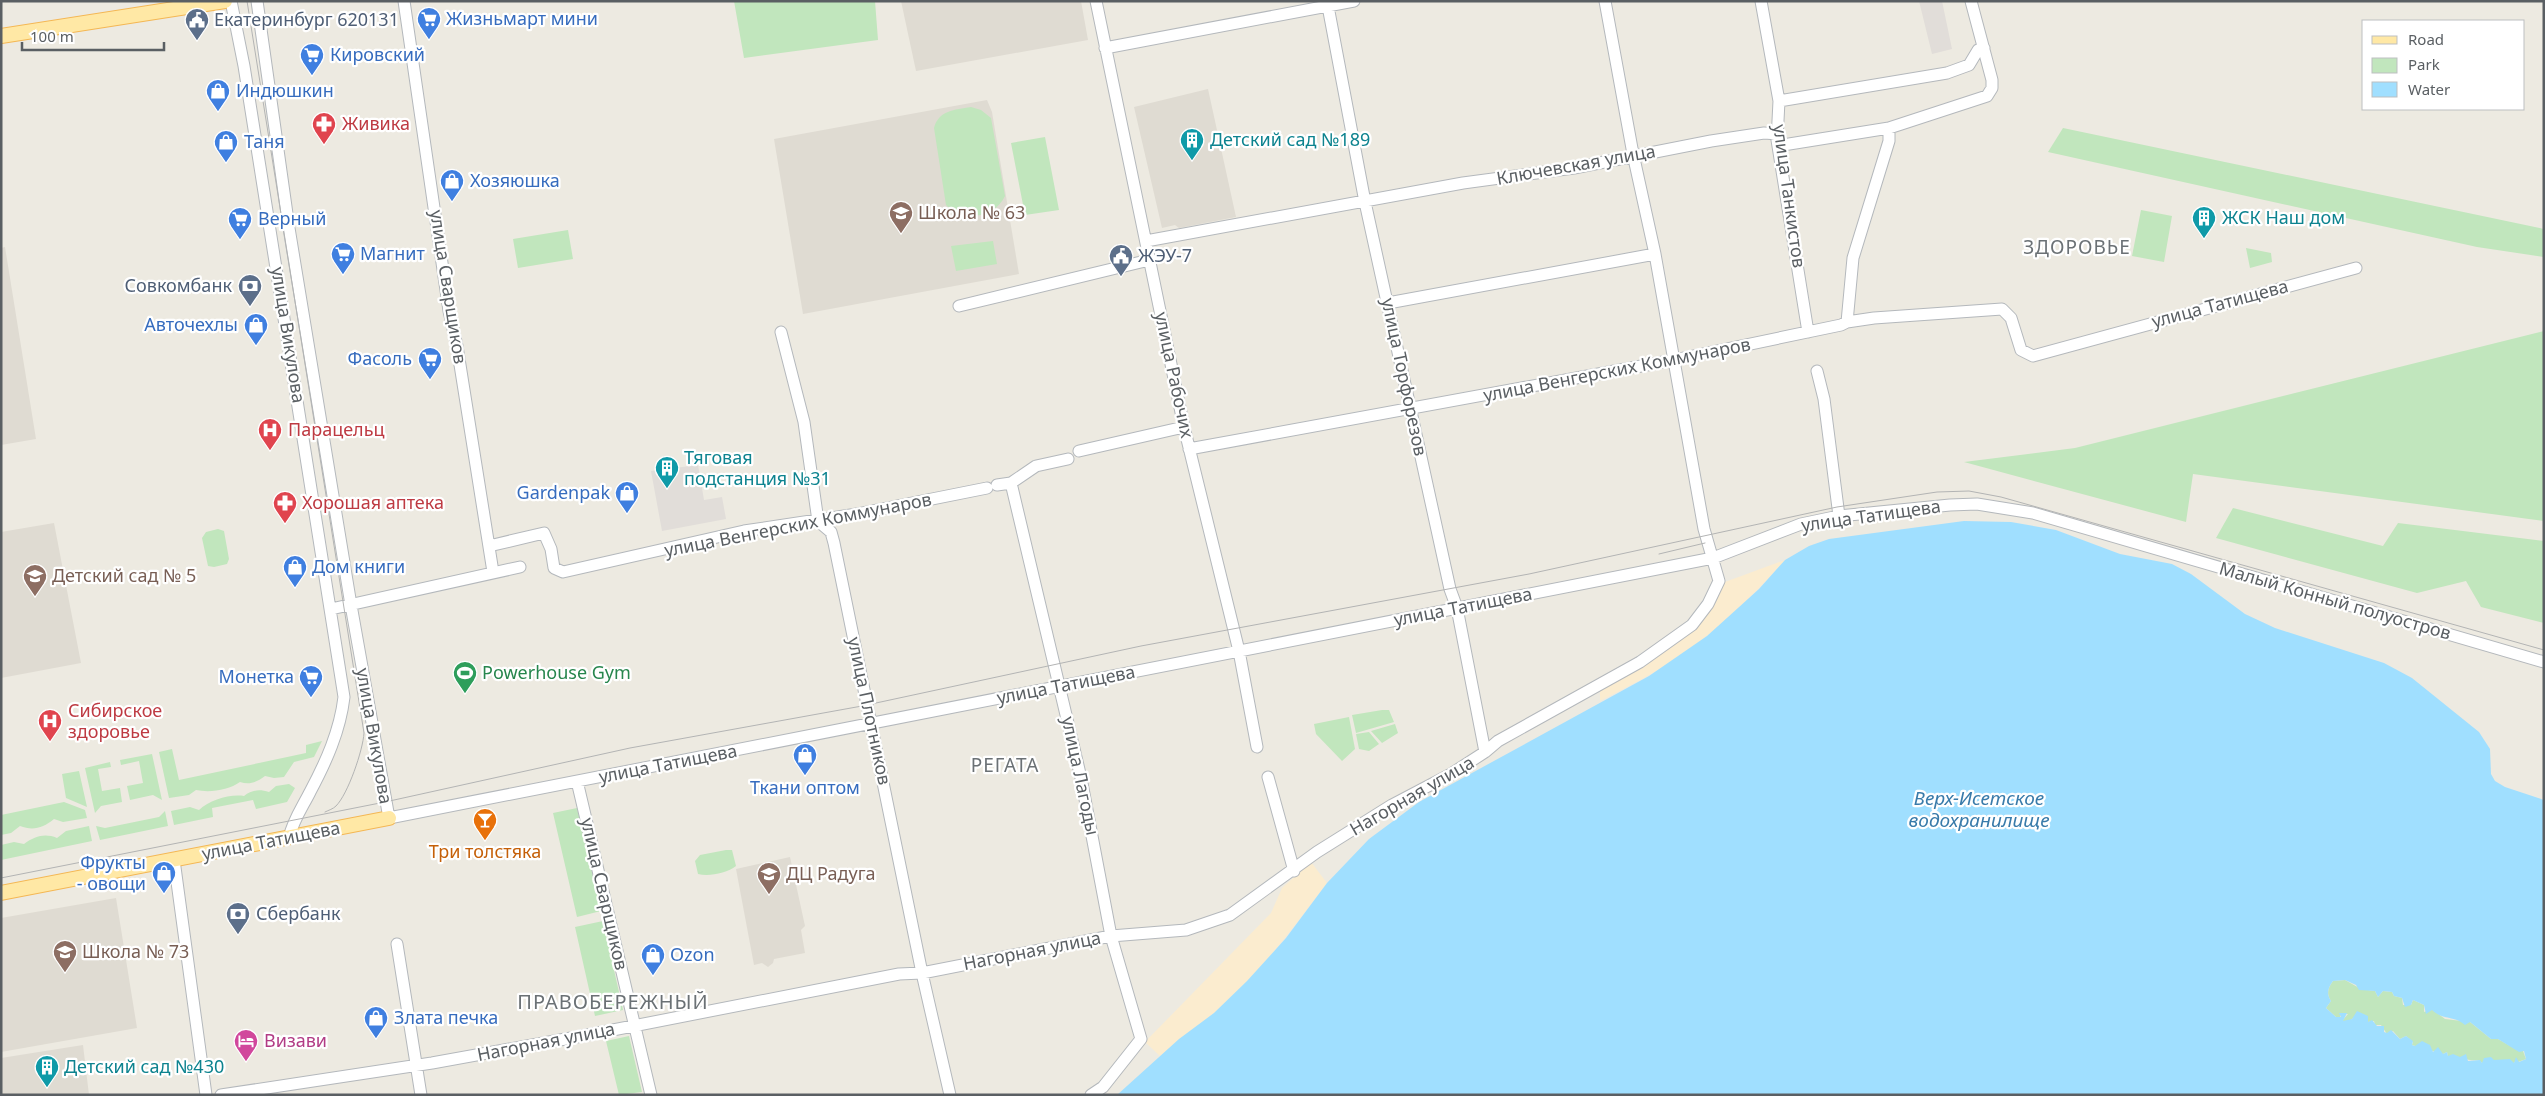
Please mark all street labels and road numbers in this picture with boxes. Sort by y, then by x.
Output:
street label: улица Танкистов [1768,123,1812,269]
street label: Ключевская улица [1495,138,1657,190]
street label: улица Сварщиков [425,208,473,366]
street label: улица Викулова [266,265,312,405]
street label: улица Татищева [2149,273,2291,333]
street label: улица Торфорезов [1376,296,1433,458]
street label: улица Рабочих [1150,309,1200,441]
street label: улица Венгерских Коммунаров [1481,331,1752,407]
street label: улица Венгерских Коммунаров [662,486,933,562]
street label: улица Татищева [1800,493,1942,537]
street label: Малый Конный полуостров [2217,555,2454,645]
street label: улица Татищева [1392,581,1534,631]
street label: улица Плотников [843,635,897,787]
street label: улица Татищева [995,659,1137,709]
street label: улица Викулова [351,666,399,806]
street label: улица Лагоды [1057,714,1105,838]
street label: улица Татищева [597,738,739,788]
street label: Нагорная улица [1345,750,1478,840]
street label: улица Татищева [200,815,342,865]
street label: улица Сварщиков [576,815,634,972]
street label: Нагорная улица [961,925,1103,975]
street label: Нагорная улица [475,1016,617,1066]

